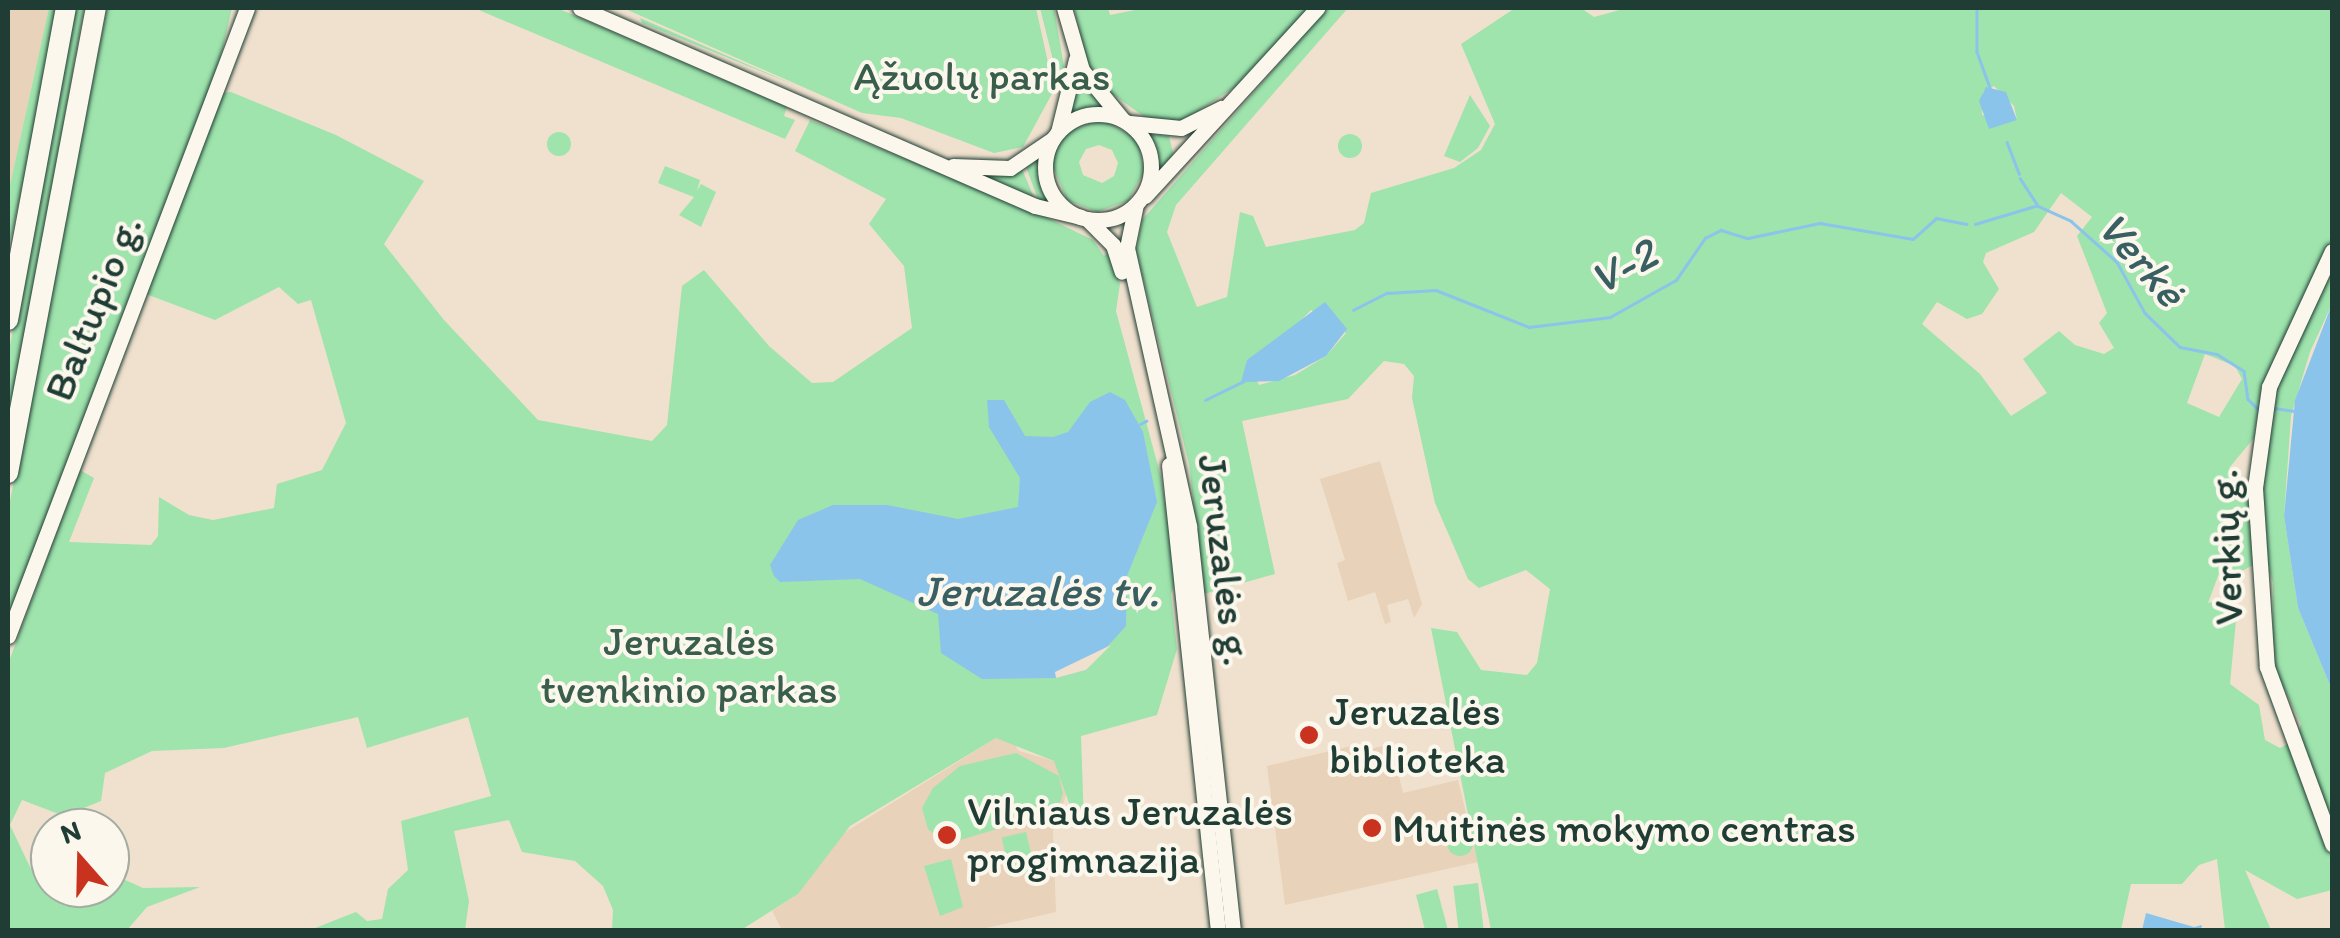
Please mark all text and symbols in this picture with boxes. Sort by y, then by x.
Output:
park label: Ąžuolų parkas [854,51,1110,101]
water label: Verkė [2086,200,2198,318]
street label: Baltupio g. [33,208,153,408]
water label: V-2 [1580,226,1666,306]
street label: Jeruzalės g. [1187,451,1263,669]
street label: Verkių g. [2198,468,2254,626]
water label: Jeruzalės tv. [917,564,1159,618]
park label: Jeruzalės tvenkinio parkas [541,616,837,714]
place label: Jeruzalės biblioteka [1329,686,1505,784]
marker: Jeruzalės biblioteka [1298,724,1320,746]
place label: Vilniaus Jeruzalės progimnazija [967,786,1293,884]
place label: Muitinės mokymo centras [1392,803,1854,853]
north arrow [30,808,130,908]
text: N [56,812,85,851]
marker: Muitinės mokymo centras [1361,817,1383,839]
marker: Vilniaus Jeruzalės progimnazija [936,824,958,846]

